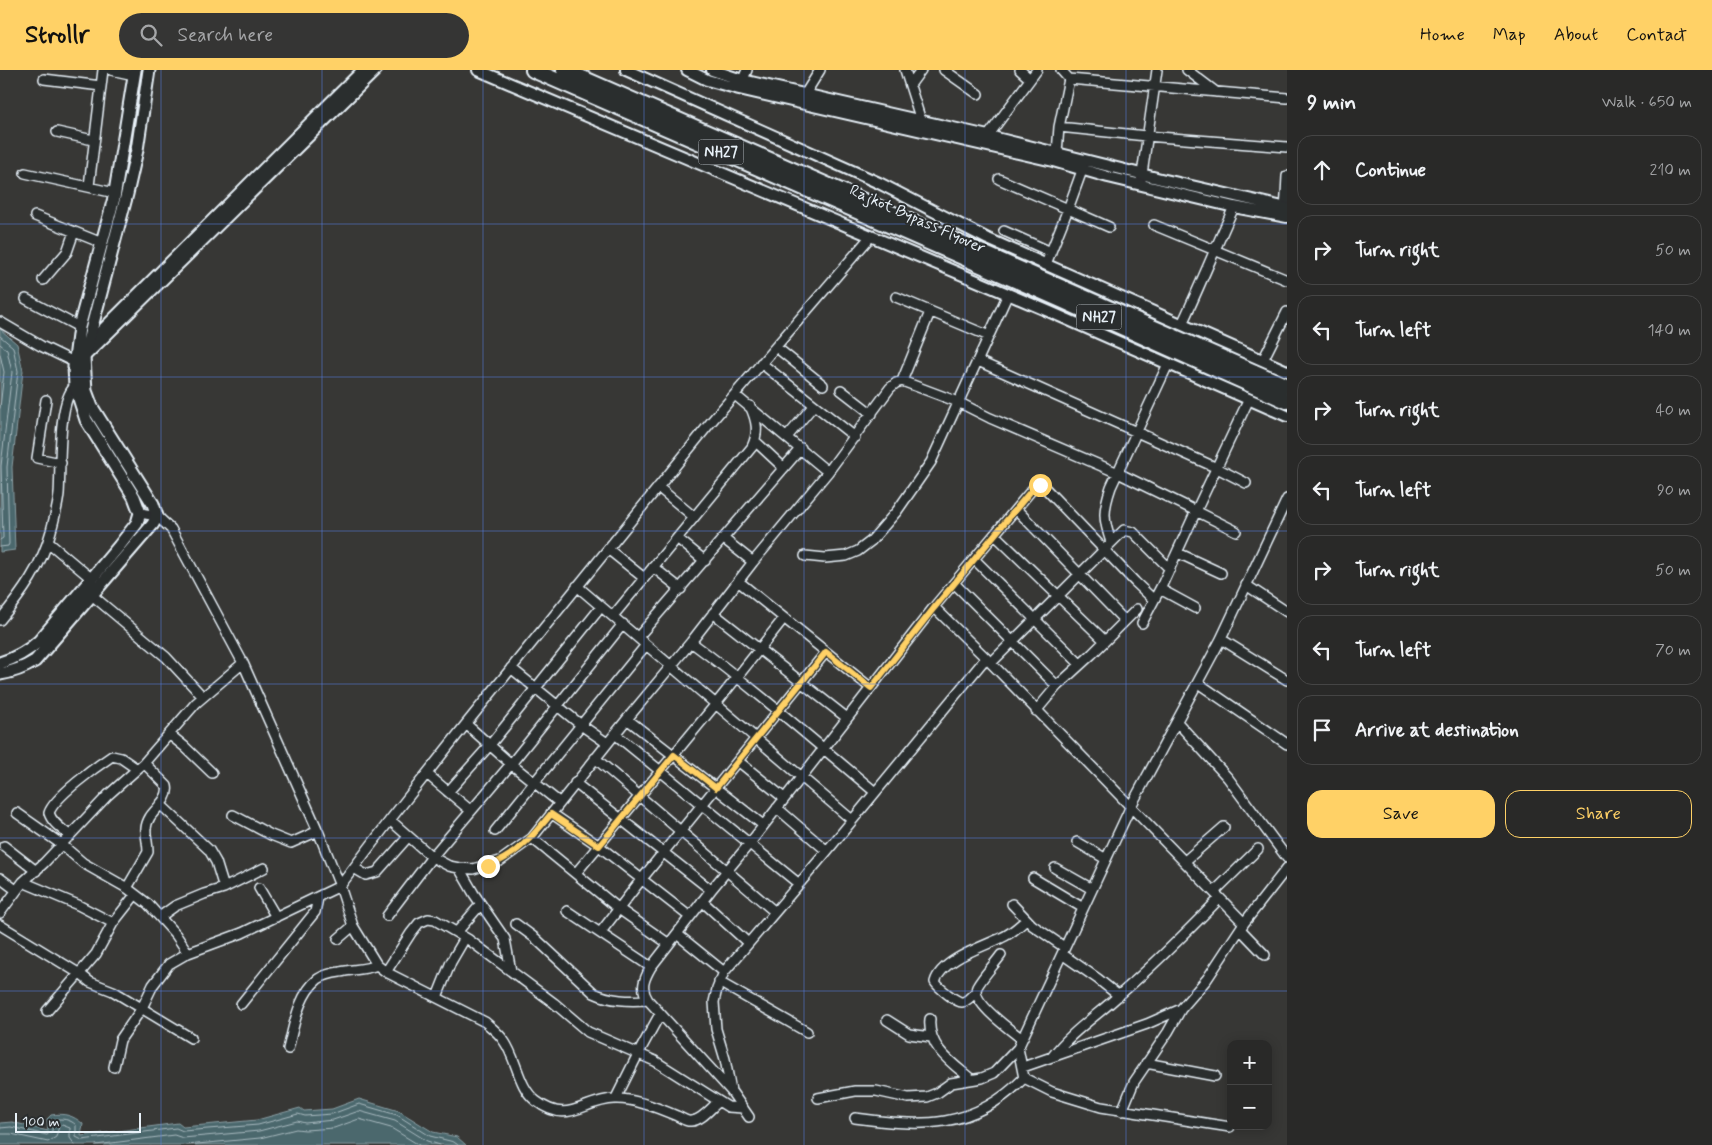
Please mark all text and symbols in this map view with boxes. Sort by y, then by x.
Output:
search box [119,13,469,58]
text: Strollr [25,20,89,51]
icon: search [137,21,165,49]
text: Search here [177,23,273,48]
text: Home [1420,23,1465,47]
text: Map [1493,23,1526,47]
text: About [1554,23,1598,47]
text: Contact [1626,23,1687,47]
text: 9 min [1307,89,1356,117]
text: Walk · 650 m [1602,92,1692,113]
road number: NH27 [698,140,744,164]
icon: ahead [1308,156,1336,184]
text: Continue [1355,158,1426,183]
text: 210 m [1650,160,1691,181]
street label: Rajkot Bypass Flyover [846,180,989,259]
icon: right [1308,236,1336,264]
text: Turn right [1355,238,1439,263]
text: 50 m [1655,240,1691,261]
road number: NH27 [1076,304,1122,330]
icon: left [1308,316,1336,344]
text: Turn left [1355,318,1431,343]
text: 140 m [1647,320,1691,341]
icon: right [1308,396,1336,424]
text: Turn right [1355,398,1439,423]
text: 40 m [1655,400,1691,421]
route start [1029,474,1052,497]
icon: left [1308,476,1336,504]
text: Turn left [1355,478,1431,503]
text: 90 m [1657,480,1691,501]
icon: right [1308,556,1336,584]
text: Turn right [1355,558,1439,583]
text: 50 m [1655,560,1691,581]
icon: left [1308,636,1336,664]
text: Turn left [1355,638,1431,663]
text: 70 m [1655,640,1691,661]
icon: arrive [1308,716,1336,744]
text: Arrive at destination [1355,718,1519,743]
button: Save [1307,790,1495,838]
button: Share [1505,790,1692,838]
route end [477,855,500,878]
map controls [1227,1040,1272,1130]
button: + [1227,1040,1272,1085]
button: − [1227,1085,1272,1130]
scale bar [15,1110,141,1133]
text: 100 m [22,1113,60,1131]

